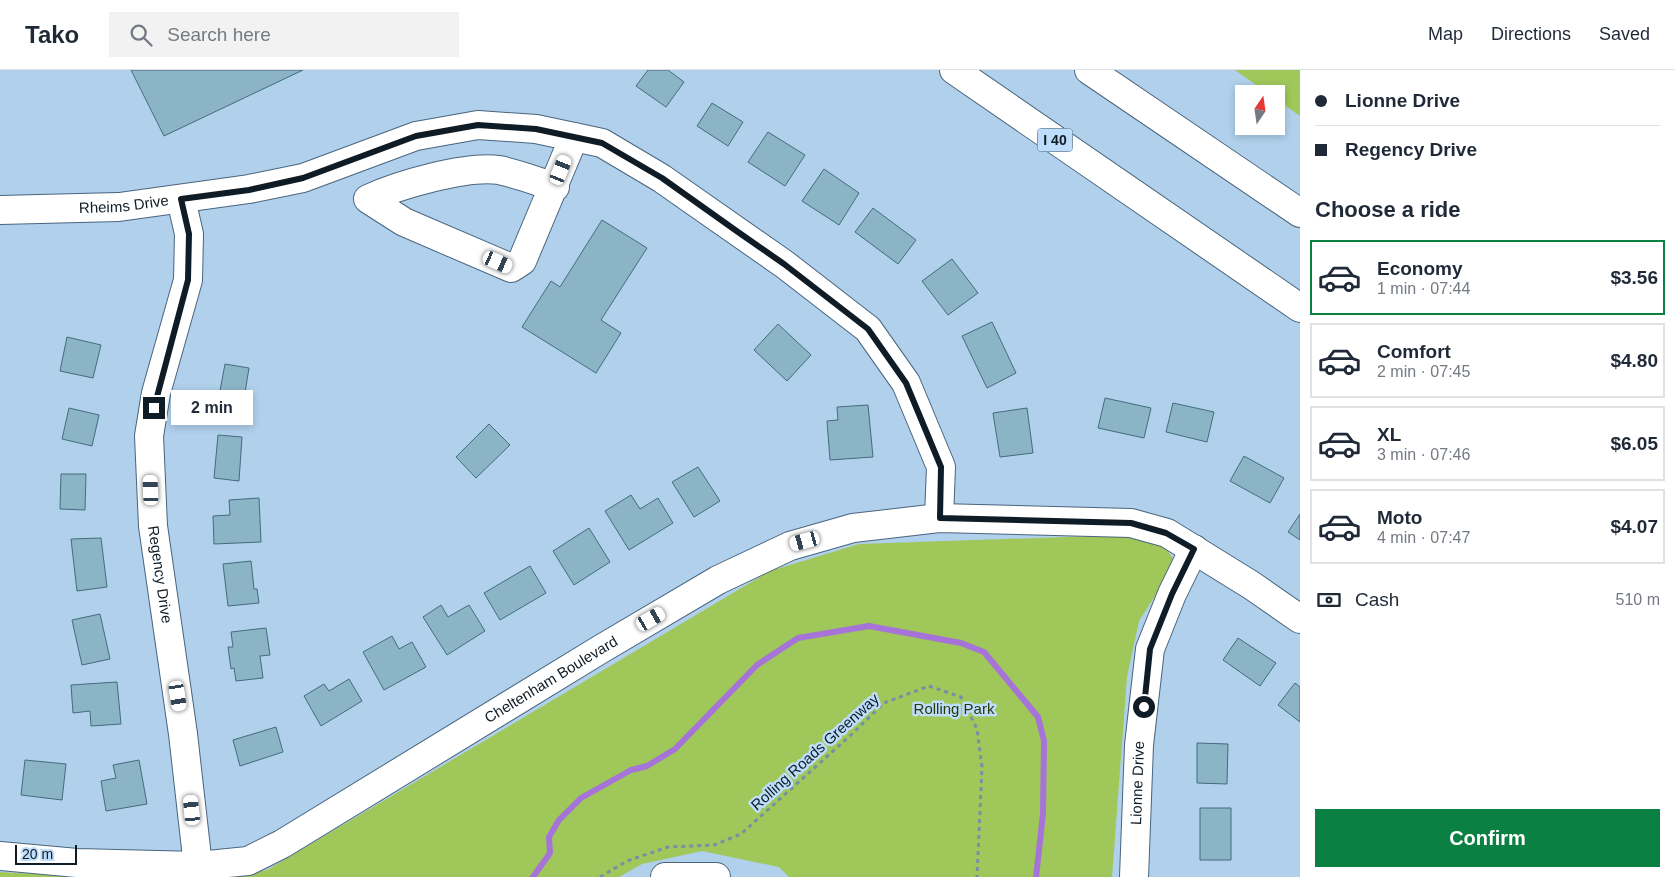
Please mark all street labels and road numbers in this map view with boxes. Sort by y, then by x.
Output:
road number: I 40 [1038,128,1072,152]
street label: Rheims Drive [79,191,170,216]
street label: Regency Drive [145,524,176,624]
street label: Cheltenham Boulevard [481,632,620,726]
street label: Rolling Roads Greenway [747,689,882,813]
street label: Lionne Drive [1127,741,1147,825]

